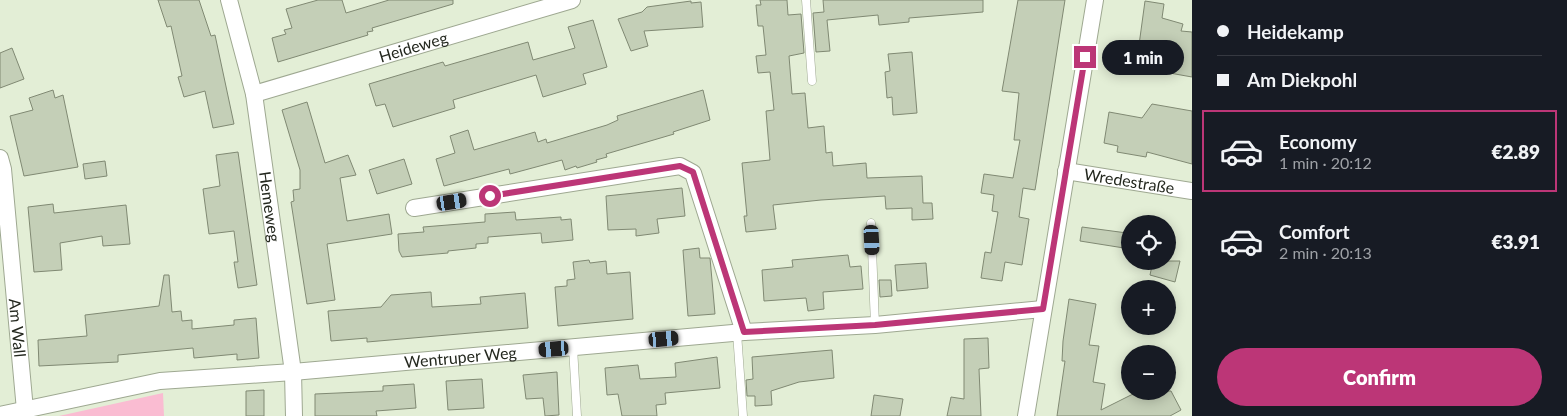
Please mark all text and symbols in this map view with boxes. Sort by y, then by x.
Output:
text: Heidekamp [1247,20,1344,43]
street label: Heideweg [376,27,450,66]
callout: 1 min [1102,40,1185,74]
route end [1074,46,1096,68]
text: 1 min [1123,48,1163,67]
text: Am Diekpohl [1247,68,1357,91]
icon: car [1219,129,1264,174]
text: Economy [1279,130,1357,153]
text: €2.89 [1491,140,1540,163]
text: 1 min · 20:12 [1279,153,1372,172]
street label: Wredestraße [1083,164,1176,197]
street label: Hemeweg [256,170,285,243]
route start [479,185,501,207]
car [436,192,467,212]
map controls [1121,215,1176,400]
button: locate [1121,215,1176,270]
icon: car [1219,219,1264,264]
text: Comfort [1279,220,1350,243]
car [863,225,880,255]
text: €3.91 [1491,230,1540,253]
text: 2 min · 20:13 [1279,243,1372,262]
button: + [1121,280,1176,335]
street label: Am Wall [6,298,30,358]
car [648,330,679,348]
car [538,340,569,358]
street label: Wentruper Weg [403,342,517,371]
button: − [1121,345,1176,400]
button: Confirm [1217,348,1542,406]

